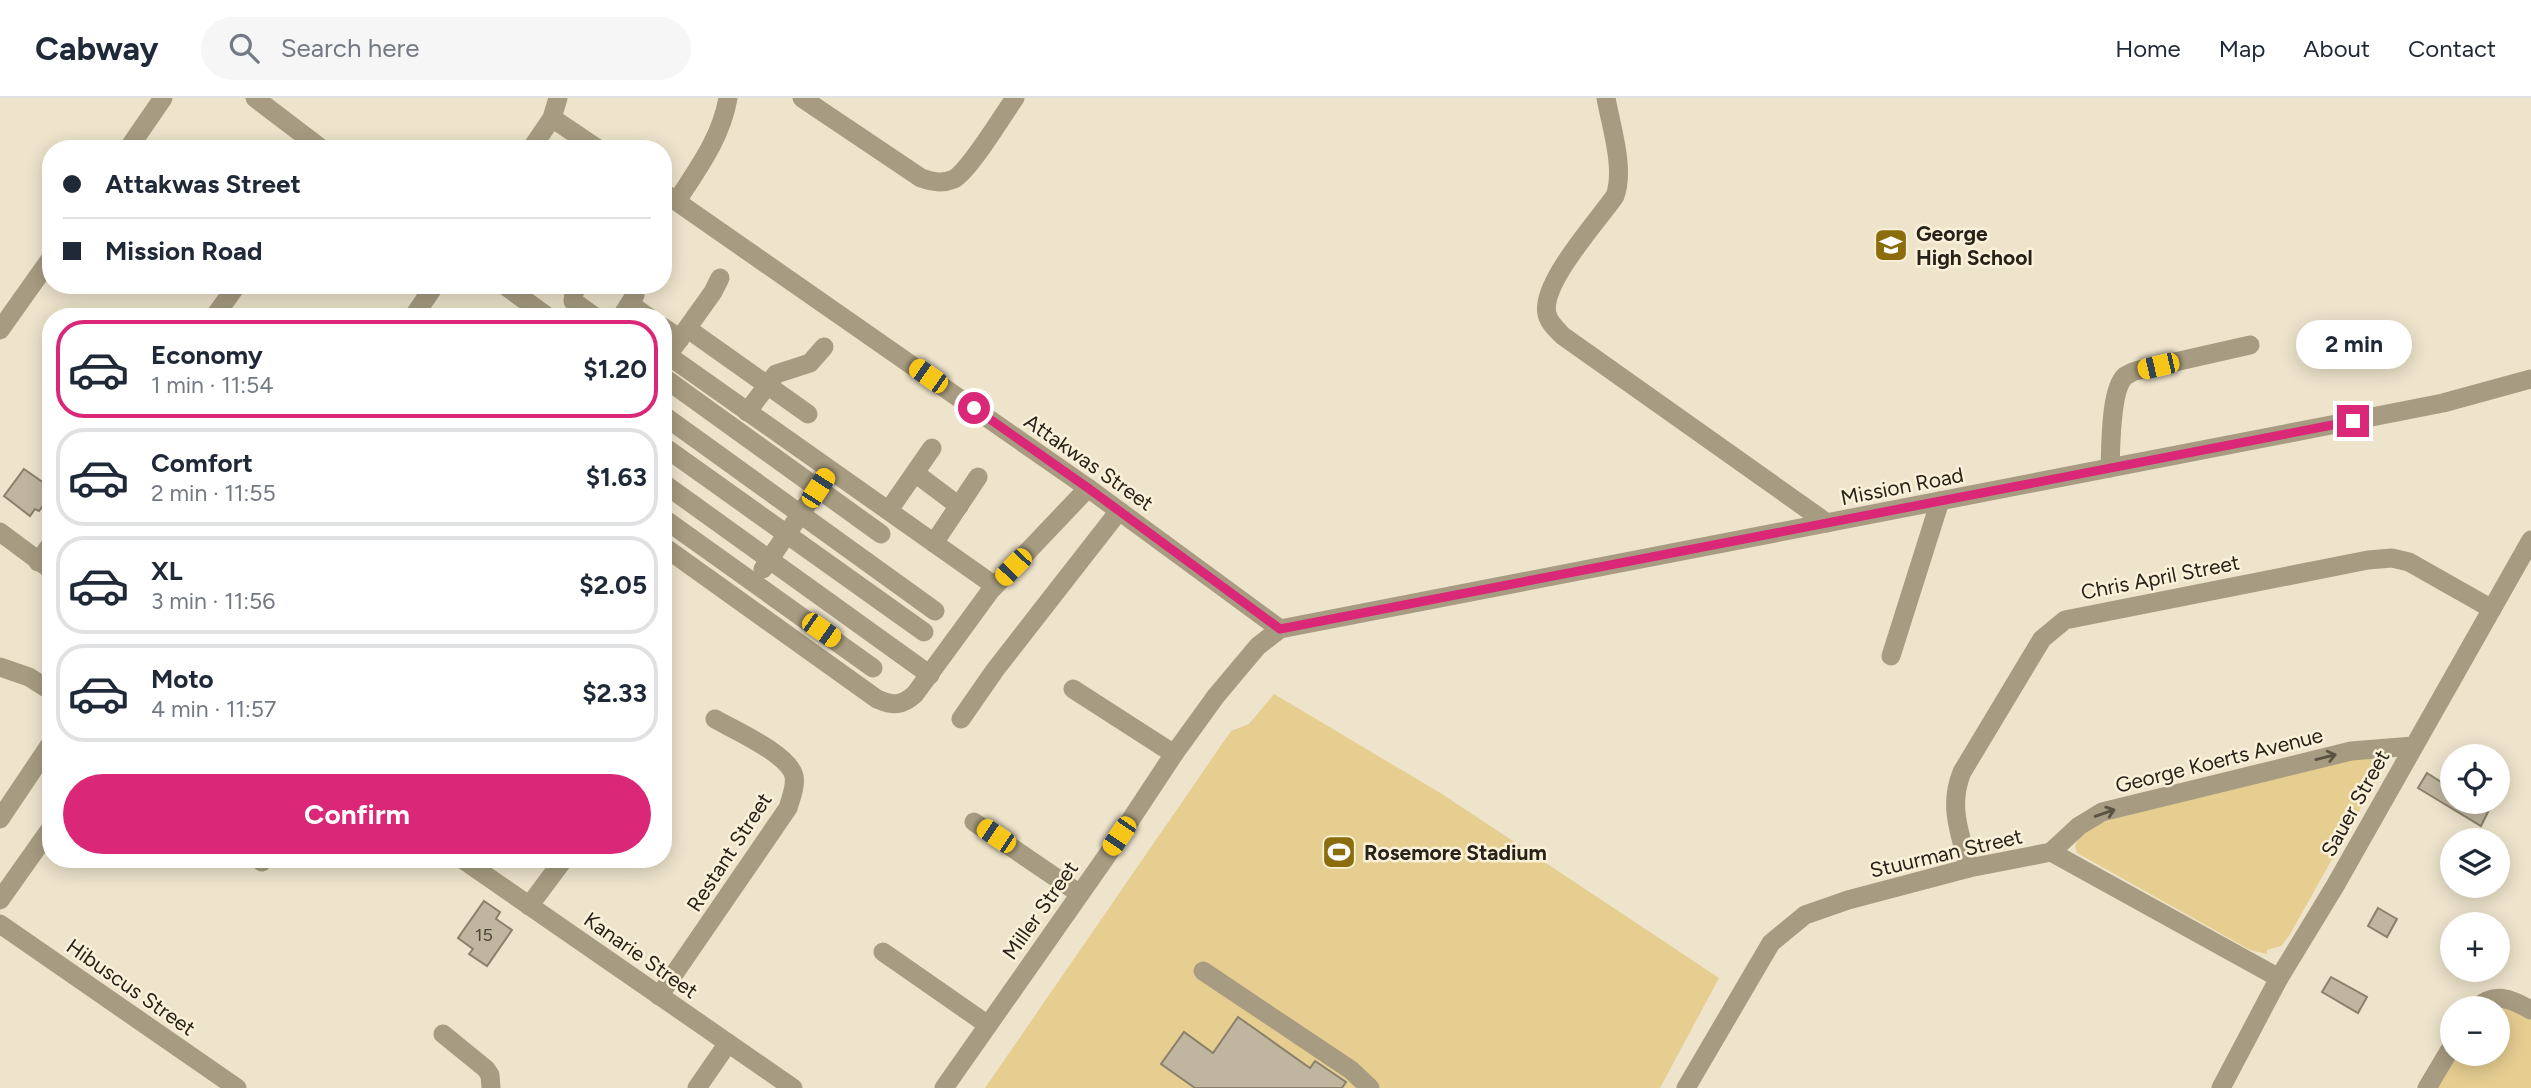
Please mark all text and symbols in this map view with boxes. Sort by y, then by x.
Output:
search box [201,17,691,80]
text: Cabway [35,29,159,68]
icon: search [225,29,263,67]
text: Search here [281,32,420,64]
text: Home [2115,34,2181,63]
text: Map [2219,34,2265,63]
text: About [2303,34,2370,63]
text: Contact [2408,34,2496,63]
text: Attakwas Street [105,168,301,200]
place label: George High School [1916,221,2033,270]
school or university icon: George High School [1872,226,1910,264]
text: Mission Road [105,235,262,267]
callout: 2 min [2295,320,2411,368]
text: 2 min [2325,330,2383,358]
icon: car [67,338,130,401]
text: Economy [151,339,263,371]
car [2136,351,2181,381]
text: $1.20 [583,353,647,385]
car [905,355,952,397]
text: 1 min · 11:54 [151,371,273,399]
route start [958,392,990,424]
route end [2337,405,2369,437]
street label: Attakwas Street [1020,408,1158,516]
icon: car [67,446,130,509]
text: Comfort [151,447,253,479]
text: $1.63 [586,461,647,493]
street label: Mission Road [1839,462,1965,510]
car [798,465,839,511]
text: 2 min · 11:55 [151,479,276,507]
car [991,545,1036,589]
street label: Chris April Street [2079,549,2241,605]
icon: car [67,554,130,617]
text: XL [151,555,183,587]
text: $2.05 [579,569,647,601]
text: 3 min · 11:56 [151,587,275,615]
car [798,609,845,651]
icon: car [67,662,130,725]
text: Moto [151,663,214,695]
text: $2.33 [582,677,647,709]
text: 4 min · 11:57 [151,695,276,723]
street label: George Koerts Avenue [2113,722,2325,798]
map controls [2440,744,2510,1066]
button: locate [2440,744,2510,814]
street label: Sauer Street [2315,745,2395,861]
one-way arrow [2314,750,2337,763]
button: Confirm [63,774,651,854]
street label: Restant Street [681,788,777,916]
one-way arrow [2094,805,2116,818]
car [1099,813,1140,859]
car [973,816,1020,856]
street label: Stuurman Street [1867,823,2025,883]
button: layers [2440,828,2510,898]
sports icon: Rosemore Stadium [1320,833,1358,871]
place label: Rosemore Stadium [1364,840,1547,865]
street label: Miller Street [997,856,1083,964]
street label: Kanarie Street [579,907,703,1003]
button: + [2440,912,2510,982]
house number: 15 [475,924,493,946]
street label: Hibuscus Street [62,933,200,1041]
button: − [2440,996,2510,1066]

